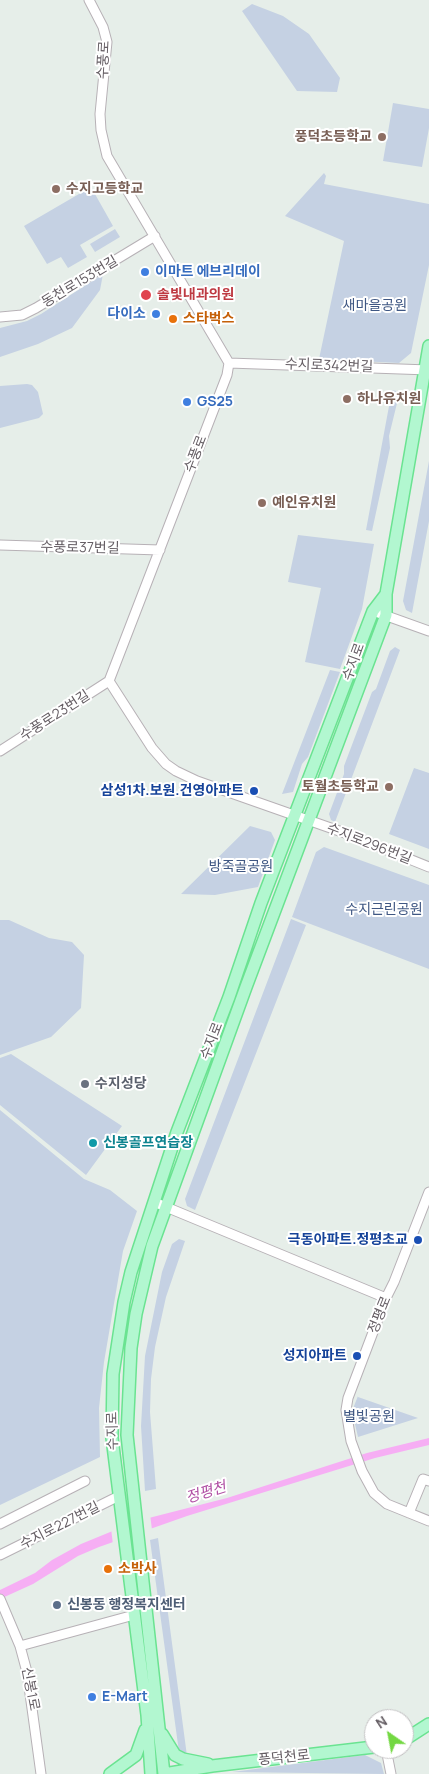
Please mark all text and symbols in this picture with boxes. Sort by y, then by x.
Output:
street label: 수풍로 [95,40,113,80]
place label: 풍덕초등학교 [295,129,372,145]
marker: 풍덕초등학교 [376,131,388,143]
place label: 수지고등학교 [66,181,143,197]
marker: 수지고등학교 [50,183,62,195]
street label: 동천로153번길 [39,253,121,311]
place label: 이마트 에브리데이 [155,264,261,280]
marker: 이마트 에브리데이 [139,266,151,278]
place label: 솔빛내과의원 [157,287,234,303]
marker: 솔빛내과의원 [139,288,153,302]
park label: 새마을공원 [343,298,407,314]
place label: 다이소 [107,306,146,322]
marker: 다이소 [150,308,162,320]
place label: 스타벅스 [183,311,235,327]
marker: 스타벅스 [167,313,179,325]
street label: 수지로342번길 [285,356,373,376]
place label: 하나유치원 [357,391,421,407]
marker: 하나유치원 [341,393,353,405]
place label: GS25 [197,394,233,410]
marker: GS25 [181,396,193,408]
street label: 수풍로 [181,433,211,475]
place label: 예인유치원 [272,495,336,511]
marker: 예인유치원 [256,497,268,509]
street label: 수풍로37번길 [40,539,120,557]
street label: 수지로 [339,641,369,683]
street label: 수풍로23번길 [17,687,93,745]
place label: 토월초등학교 [302,779,379,795]
marker: 토월초등학교 [383,781,395,793]
place label: 삼성1차.보원.건영아파트 [101,783,244,799]
marker: 삼성1차.보원.건영아파트 [248,785,260,797]
street label: 수지로296번길 [324,820,414,868]
park label: 방죽골공원 [209,859,273,875]
park label: 수지근린공원 [345,902,423,918]
street label: 수지로 [197,1020,227,1062]
place label: 수지성당 [95,1076,147,1092]
marker: 수지성당 [79,1078,91,1090]
place label: 신봉골프연습장 [103,1135,193,1151]
marker: 신봉골프연습장 [87,1137,99,1149]
place label: 극동아파트.정평초교 [288,1232,408,1248]
marker: 극동아파트.정평초교 [412,1234,424,1246]
street label: 정평로 [365,1294,395,1336]
place label: 성지아파트 [283,1348,347,1364]
marker: 성지아파트 [351,1350,363,1362]
park label: 별빛공원 [343,1409,395,1425]
street label: 수지로 [104,1412,122,1450]
water label: 정평천 [184,1478,228,1508]
street label: 수지로227번길 [17,1499,103,1553]
place label: 소박사 [118,1561,157,1577]
marker: 소박사 [102,1563,114,1575]
place label: 신봉동 행정복지센터 [67,1597,186,1613]
marker: 신봉동 행정복지센터 [51,1599,63,1611]
street label: 신봉1로 [18,1666,42,1712]
place label: E-Mart [102,1689,148,1705]
marker: E-Mart [86,1691,98,1703]
north arrow [364,1709,414,1759]
text: N [372,1711,390,1733]
street label: 풍덕천로 [258,1747,310,1769]

